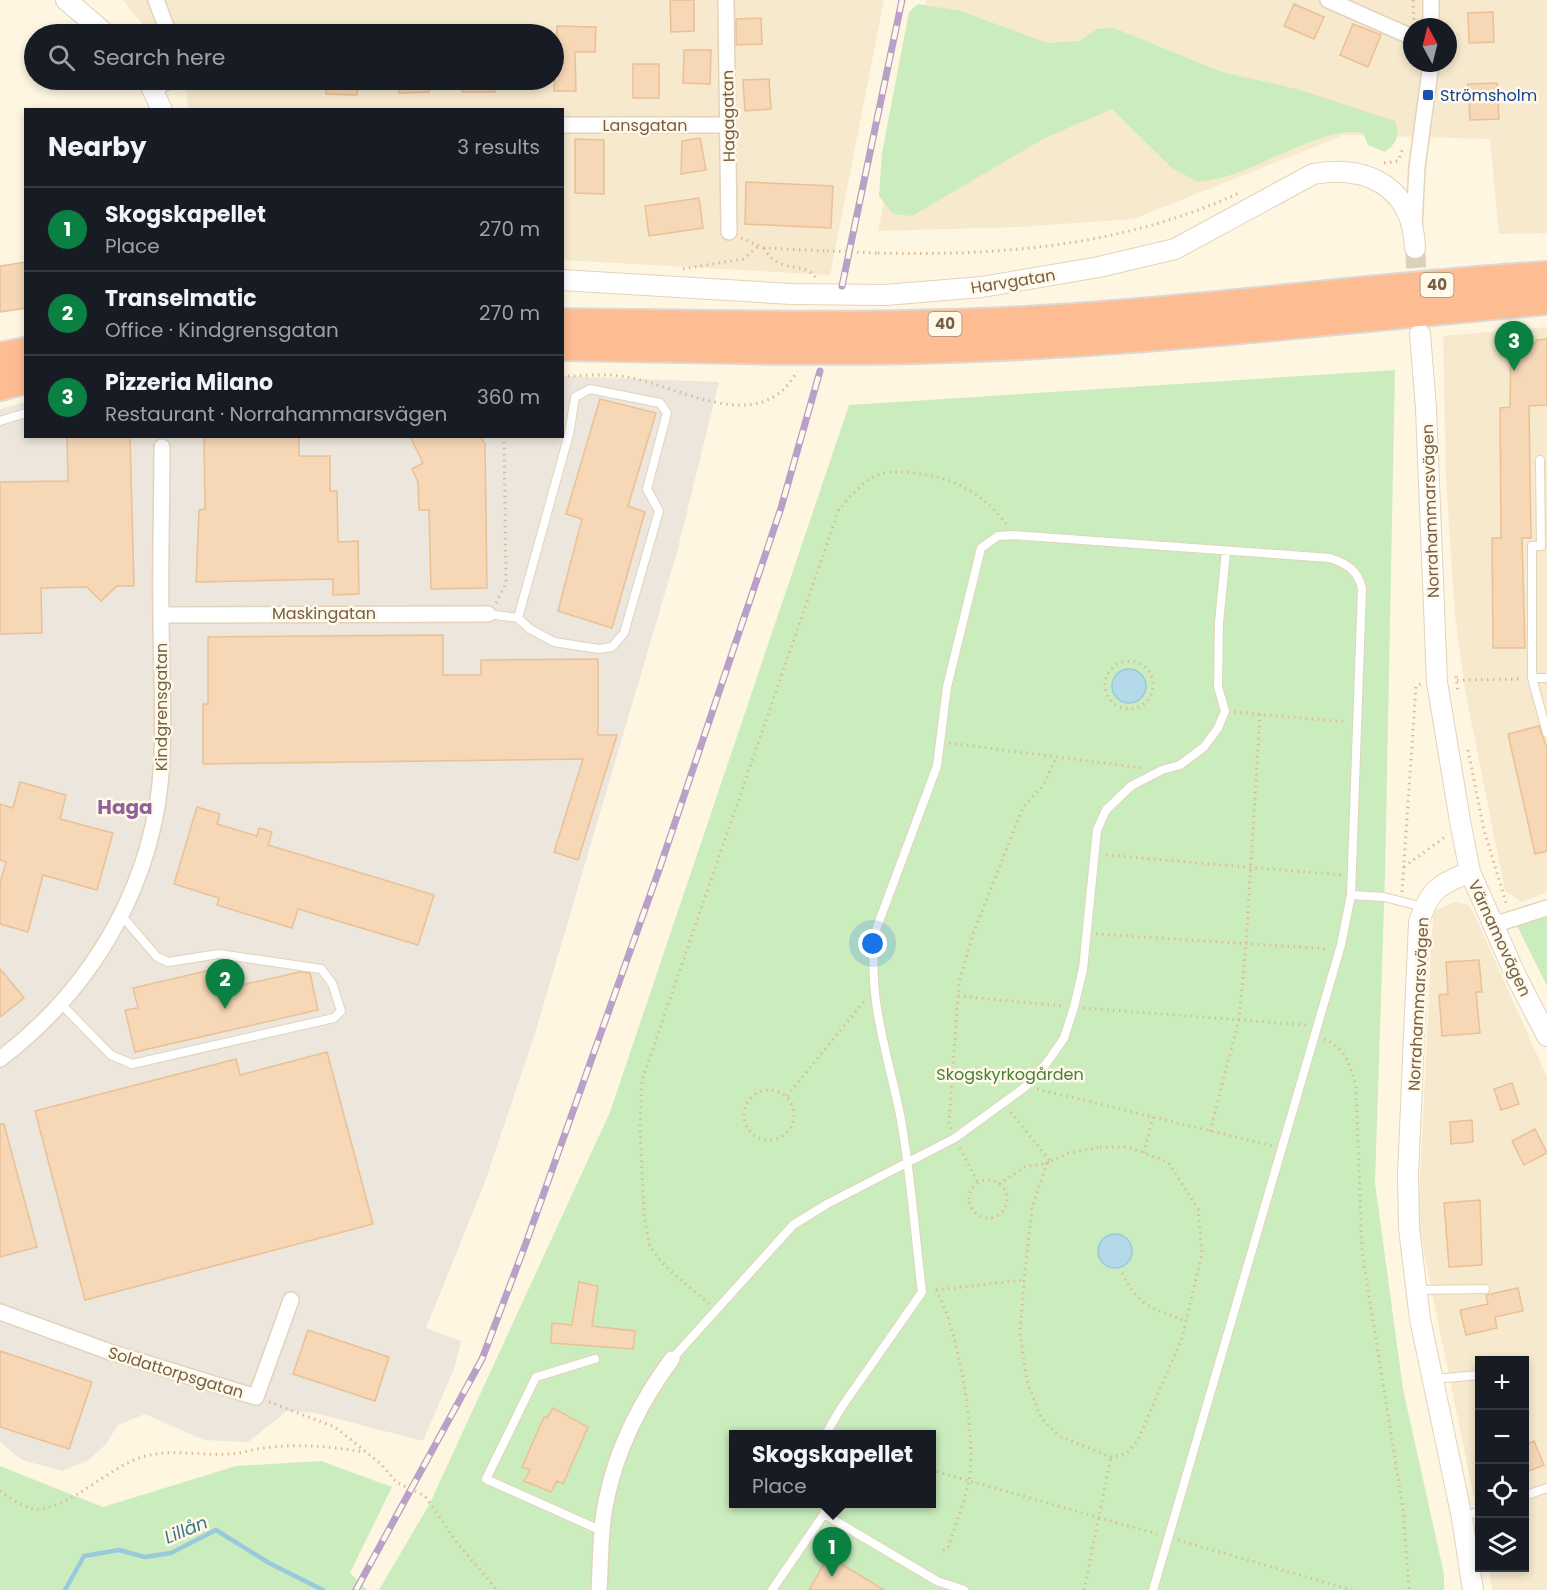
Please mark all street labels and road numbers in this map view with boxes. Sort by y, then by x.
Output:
street label: Hagagatan [716,70,741,162]
street label: Lansgatan [603,114,687,137]
street label: Harvgatan [969,263,1057,300]
road number: 40 [1420,273,1454,297]
road number: 40 [928,312,962,336]
street label: Norrahammarsvägen [1416,424,1445,598]
street label: Maskingatan [272,602,376,625]
street label: Kindgrensgatan [150,643,173,771]
street label: Värnamovägen [1462,876,1537,1000]
street label: Norrahammarsvägen [1402,916,1435,1092]
street label: Soldattorpsgatan [105,1341,247,1404]

